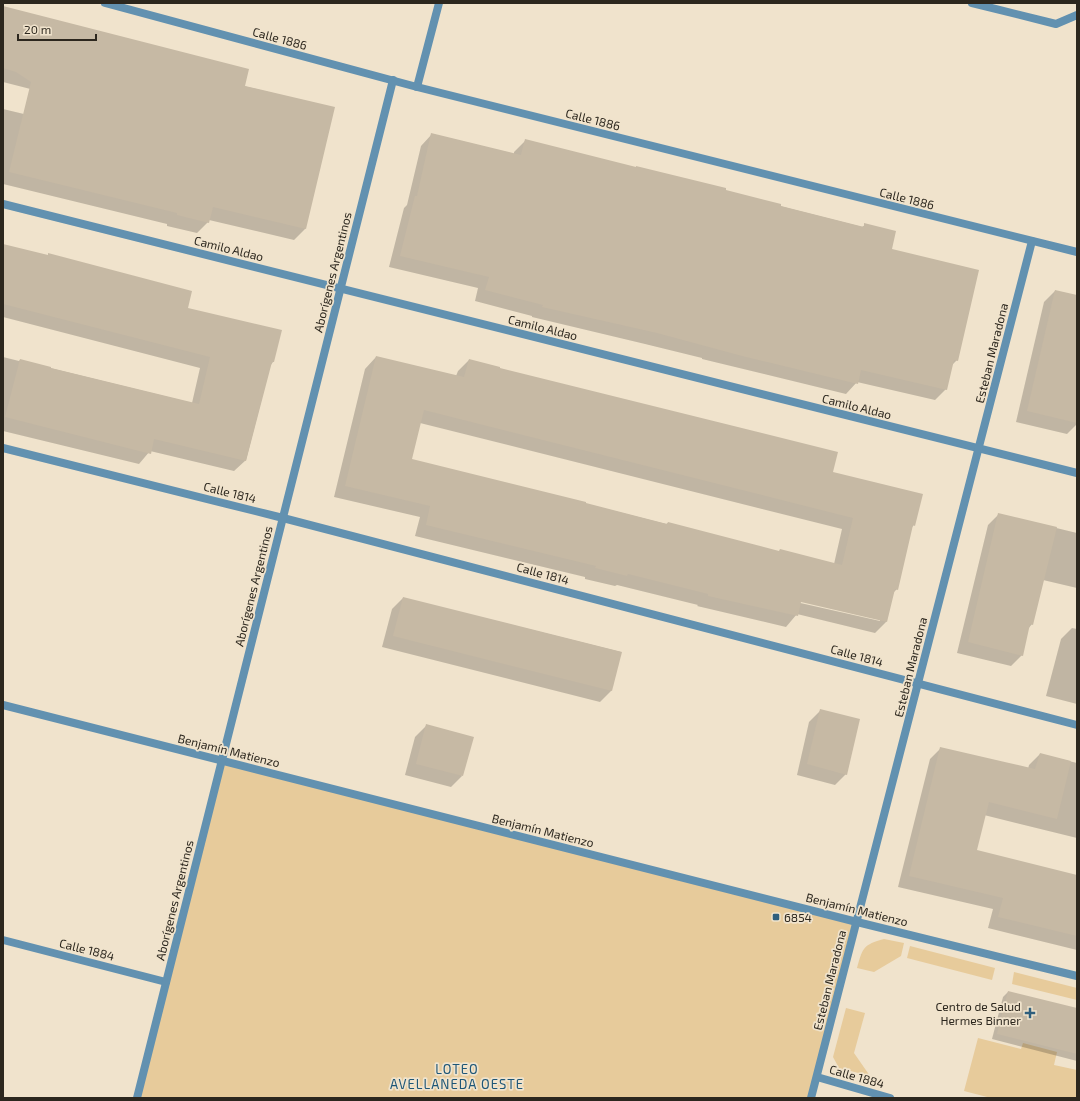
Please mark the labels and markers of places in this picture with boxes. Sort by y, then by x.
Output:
place label: 6854 [784,910,812,924]
marker: 6854 [771,912,781,922]
place label: Centro de Salud Hermes Binner [935,999,1021,1027]
marker: Centro de Salud Hermes Binner [1024,1007,1036,1019]

